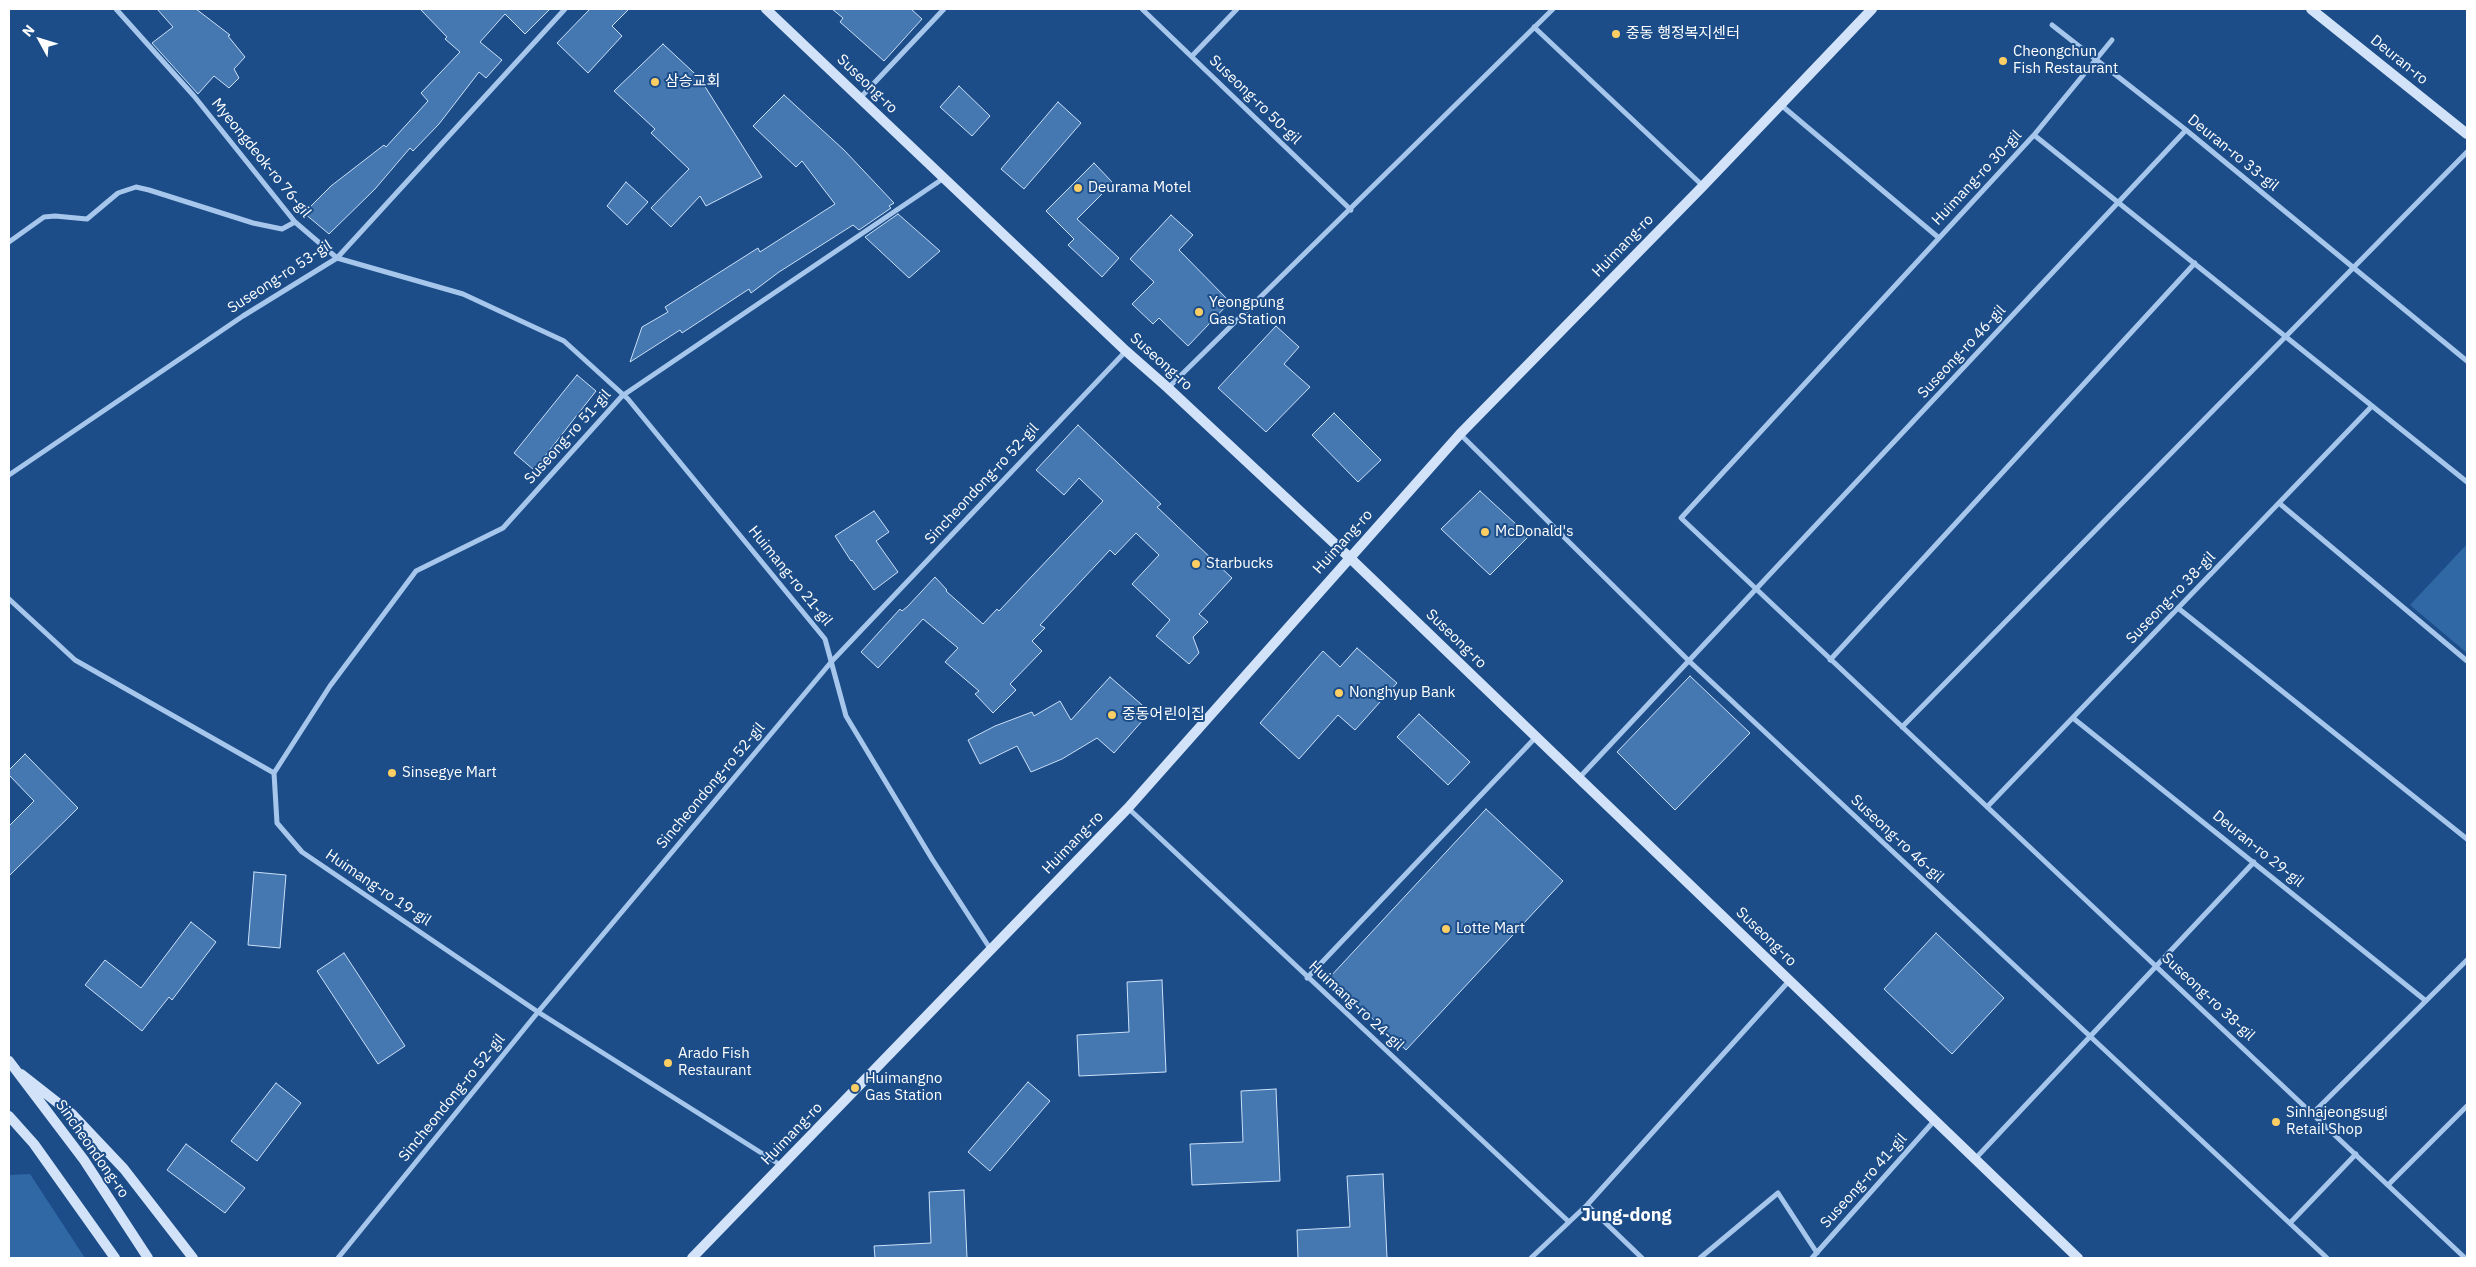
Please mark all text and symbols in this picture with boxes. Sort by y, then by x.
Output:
north arrow [15,15,65,65]
text: N [18,21,39,40]
place label: 중동 행정복지센터 [1626,25,1740,43]
marker: 중동 행정복지센터 [1610,28,1622,40]
street label: Deuran-ro [2367,31,2431,89]
place label: Cheongchun Fish Restaurant [2013,43,2118,78]
street label: Suseong-ro [833,51,901,117]
street label: Suseong-ro 50-gil [1205,52,1305,148]
marker: Cheongchun Fish Restaurant [1997,55,2009,67]
place label: 삼승교회 [665,73,720,91]
marker: 삼승교회 [649,76,661,88]
street label: Myeongdeok-ro 76-gil [207,95,315,221]
street label: Deuran-ro 33-gil [2184,111,2282,195]
street label: Huimang-ro 30-gil [1928,127,2026,229]
place label: Deurama Motel [1088,179,1191,197]
marker: Deurama Motel [1072,182,1084,194]
street label: Huimang-ro [1589,211,1657,281]
street label: Suseong-ro 53-gil [224,237,336,317]
place label: Yeongpung Gas Station [1209,294,1286,329]
street label: Suseong-ro 46-gil [1914,302,2010,402]
marker: Yeongpung Gas Station [1193,306,1205,318]
street label: Suseong-ro [1126,329,1196,395]
street label: Suseong-ro 51-gil [521,386,615,488]
street label: Sincheondong-ro 52-gil [921,420,1043,548]
street label: Huimang-ro [1309,506,1377,578]
street label: Huimang-ro 21-gil [744,522,836,630]
place label: McDonald's [1495,523,1573,541]
marker: McDonald's [1479,526,1491,538]
street label: Suseong-ro 38-gil [2123,548,2219,648]
place label: Starbucks [1206,555,1273,573]
marker: Starbucks [1190,558,1202,570]
street label: Suseong-ro [1422,606,1490,672]
place label: Nonghyup Bank [1349,684,1455,702]
marker: Nonghyup Bank [1333,687,1345,699]
place label: 중동어린이집 [1122,706,1205,724]
marker: 중동어린이집 [1106,709,1118,721]
street label: Sincheondong-ro 52-gil [653,719,769,853]
place label: Sinsegye Mart [402,764,497,782]
marker: Sinsegye Mart [386,767,398,779]
street label: Suseong-ro 46-gil [1847,791,1947,887]
street label: Deuran-ro 29-gil [2209,807,2307,891]
street label: Huimang-ro [1039,808,1107,878]
street label: Huimang-ro 19-gil [322,846,434,930]
street label: Suseong-ro [1732,904,1800,970]
place label: Lotte Mart [1456,920,1525,938]
marker: Lotte Mart [1440,923,1452,935]
street label: Suseong-ro 38-gil [2158,949,2258,1045]
street label: Huimang-ro 24-gil [1305,957,1407,1055]
street label: Sincheondong-ro 52-gil [395,1031,509,1165]
place label: Arado Fish Restaurant [678,1045,752,1080]
marker: Arado Fish Restaurant [662,1057,674,1069]
place label: Huimangno Gas Station [865,1070,942,1105]
marker: Huimangno Gas Station [849,1082,861,1094]
street label: Sincheondong-ro [51,1097,133,1201]
street label: Huimang-ro [758,1099,826,1169]
place label: Sinhajeongsugi Retail Shop [2286,1104,2388,1139]
marker: Sinhajeongsugi Retail Shop [2270,1116,2282,1128]
street label: Suseong-ro 41-gil [1817,1130,1911,1232]
district label: Jung-dong [1581,1205,1671,1227]

